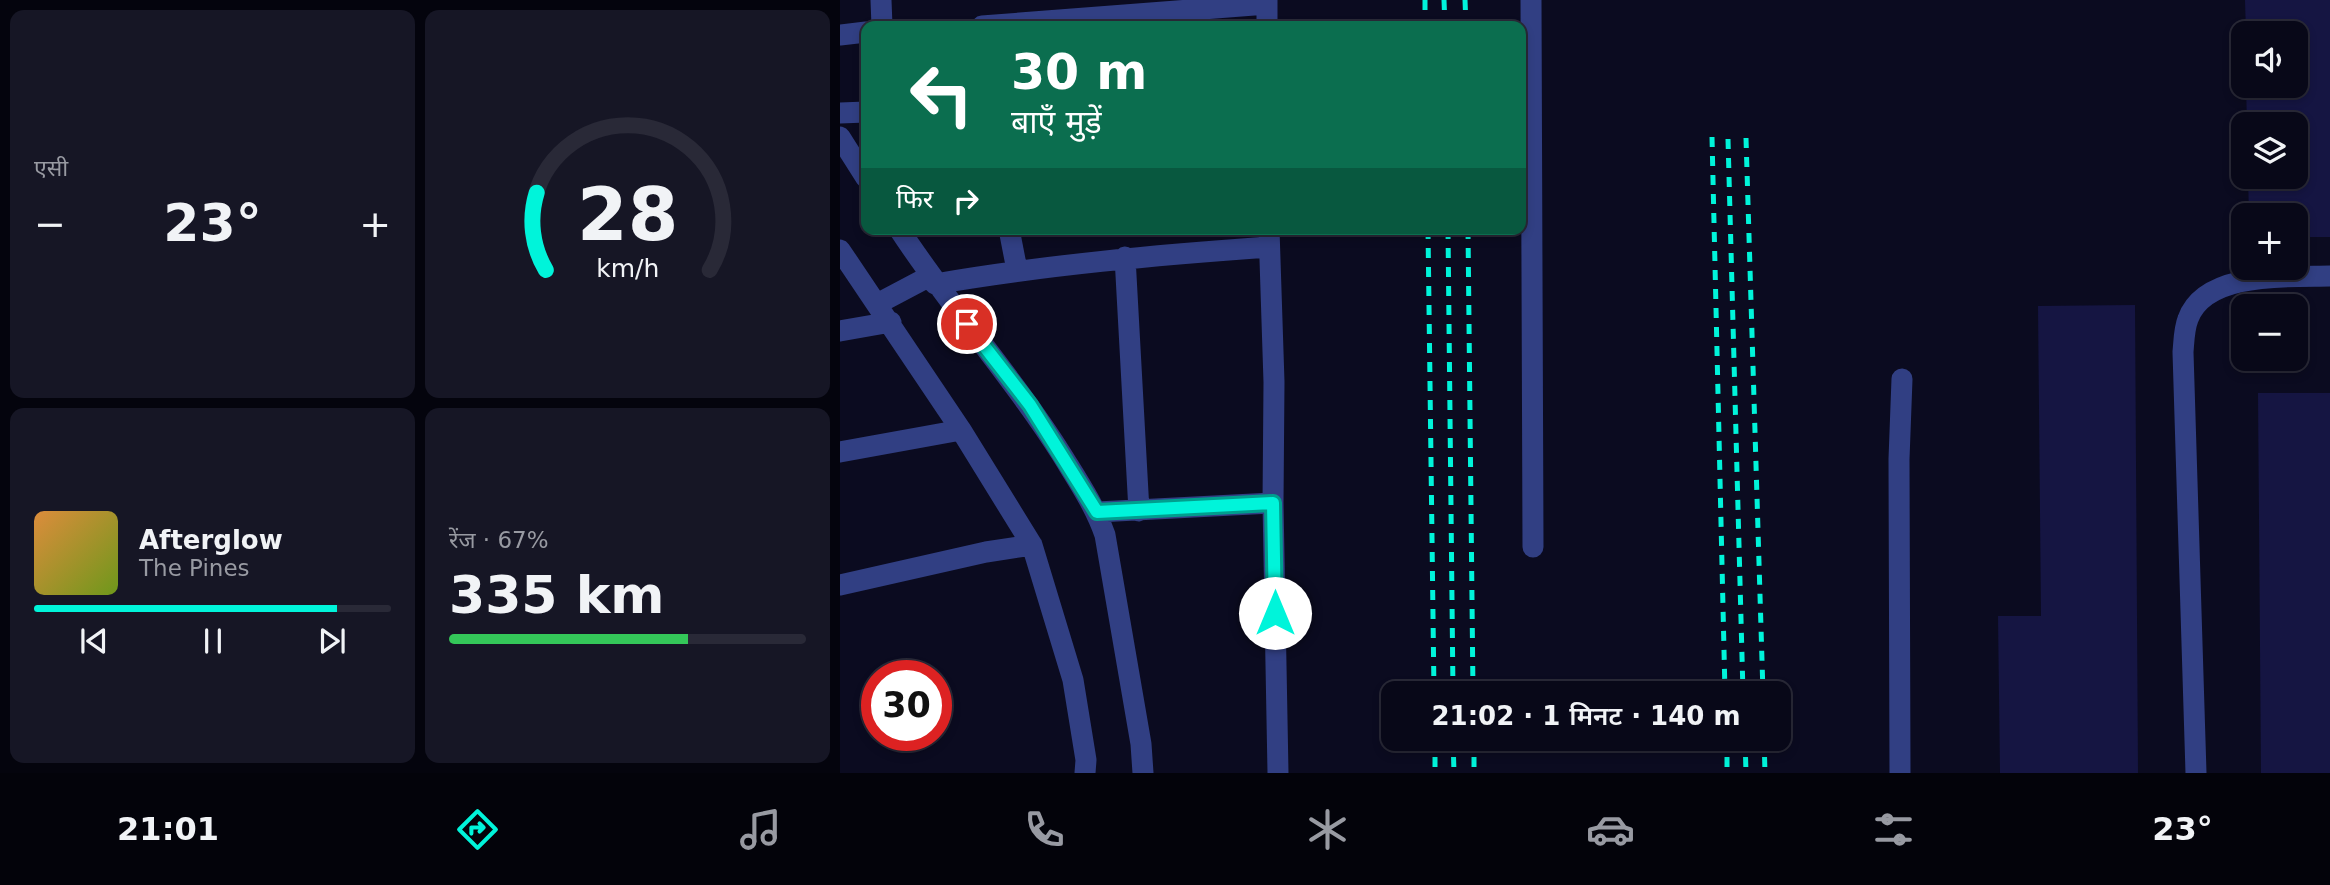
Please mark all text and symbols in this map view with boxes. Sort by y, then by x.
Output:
map controls [2231,21,2308,371]
button: sound [2231,21,2308,98]
text: 30 m [1011,44,1147,101]
icon: left [896,49,987,140]
text: बाएँ मुड़ें [1011,103,1102,141]
button: layers [2231,112,2308,189]
text: एसी [34,155,68,181]
text: 28 [577,172,678,257]
icon: right [947,182,985,220]
text: फिर [896,184,933,214]
text: 23° [163,193,262,253]
text: − [34,202,66,246]
text: + [359,202,391,246]
button: + [2231,203,2308,280]
text: km/h [596,254,659,283]
pin [937,294,997,354]
button: − [2231,294,2308,371]
icon: arrive [948,305,986,343]
text: Afterglow [139,525,283,555]
text: रेंज · 67% [449,527,549,553]
text: The Pines [139,555,250,581]
text: 335 km [449,565,664,625]
position arrow [1238,576,1312,650]
icon: previous [75,622,113,660]
icon: pause [194,622,232,660]
icon: next [313,622,351,660]
speed limit sign: 30 [861,660,952,751]
text: 21:02 · 1 मिनट · 140 m [1431,701,1741,731]
icon: directions [453,805,502,854]
icon: music [736,805,785,854]
icon: phone [1020,805,1069,854]
icon: climate [1303,805,1352,854]
icon: car [1586,805,1635,854]
icon: filters [1869,805,1918,854]
text: 21:01 [117,810,219,848]
text: 23° [2152,810,2213,848]

